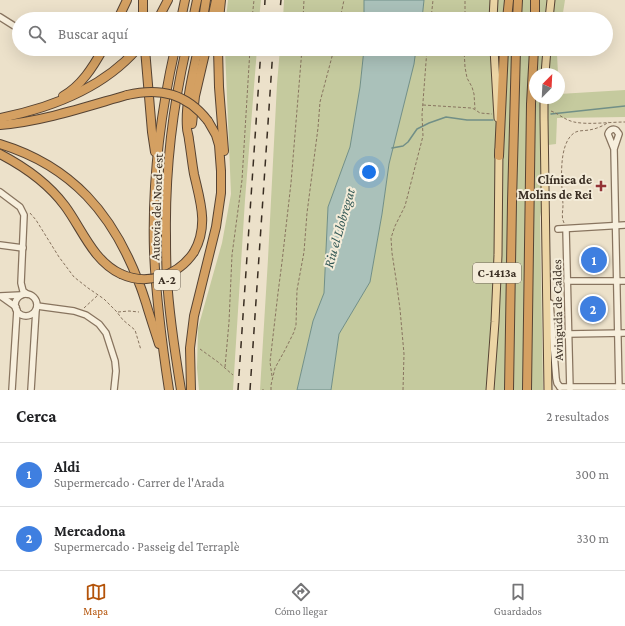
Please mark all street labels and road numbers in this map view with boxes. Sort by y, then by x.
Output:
street label: Autovia del Nord-est [147,152,166,261]
street label: Avinguda de Caldes [549,259,566,361]
road number: C-1413a [473,263,521,283]
road number: A-2 [154,270,180,290]

